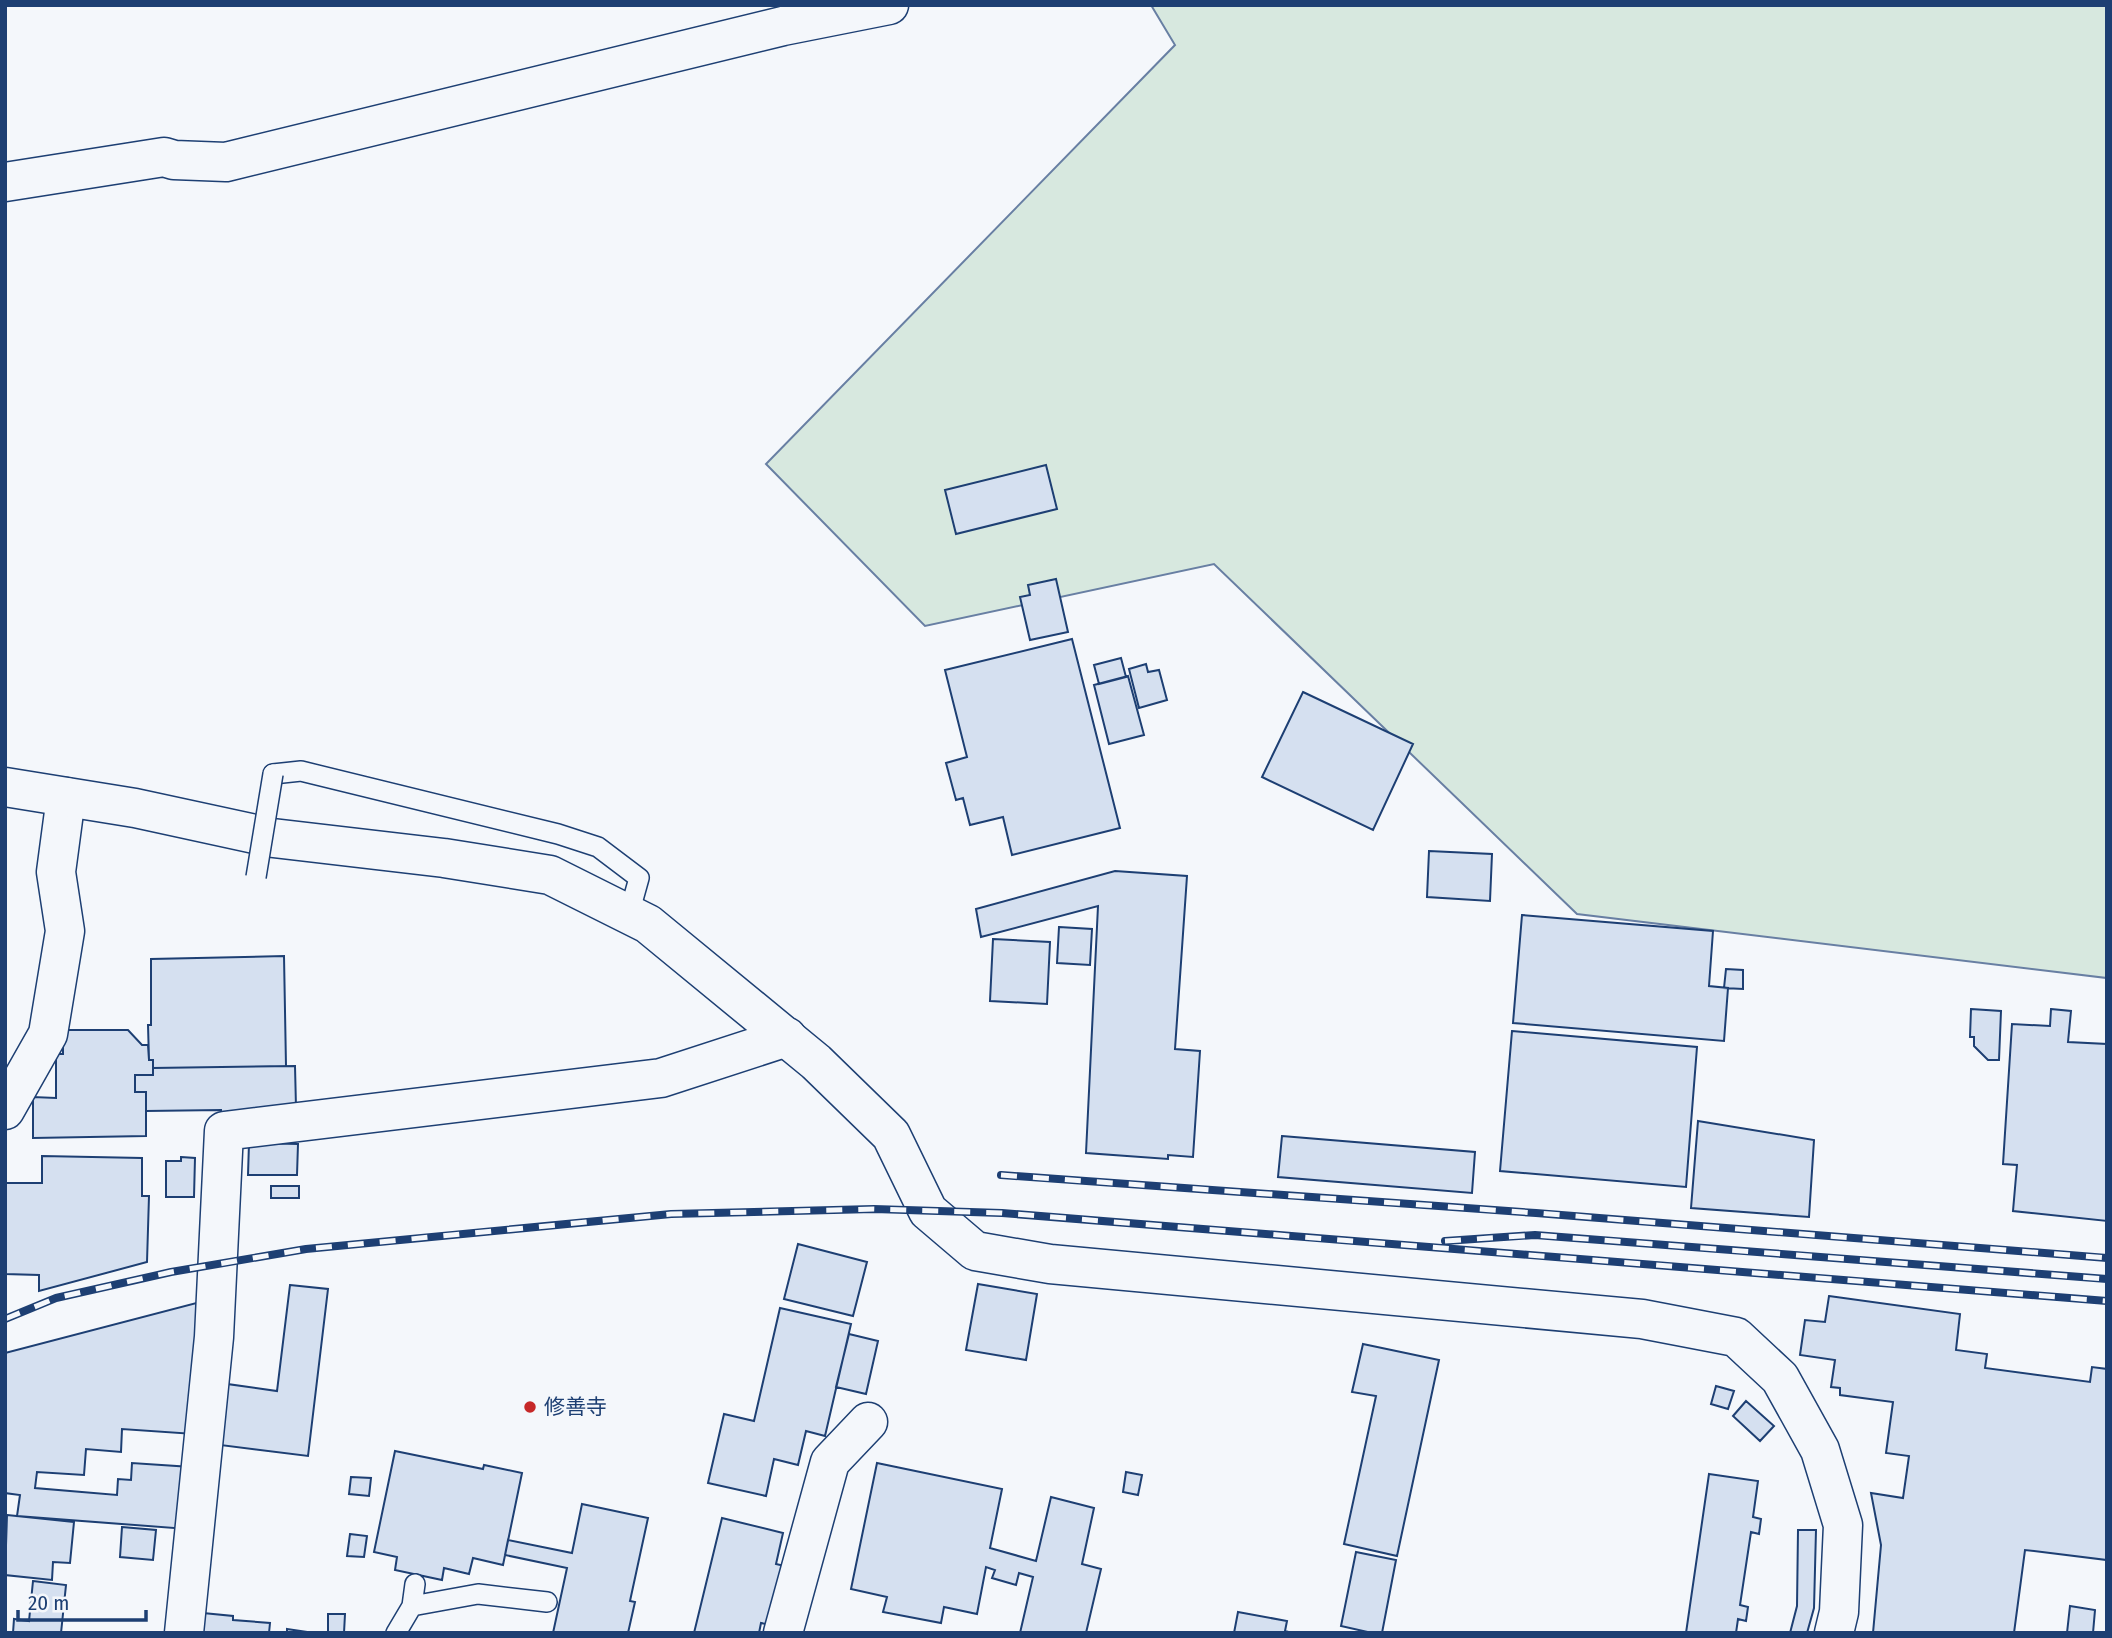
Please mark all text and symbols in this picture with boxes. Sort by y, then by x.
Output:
place label: 修善寺 [544,1394,607,1420]
marker: 修善寺 [522,1399,538,1415]
scale bar [18,1578,145,1622]
text: 20 m [28,1590,69,1616]

